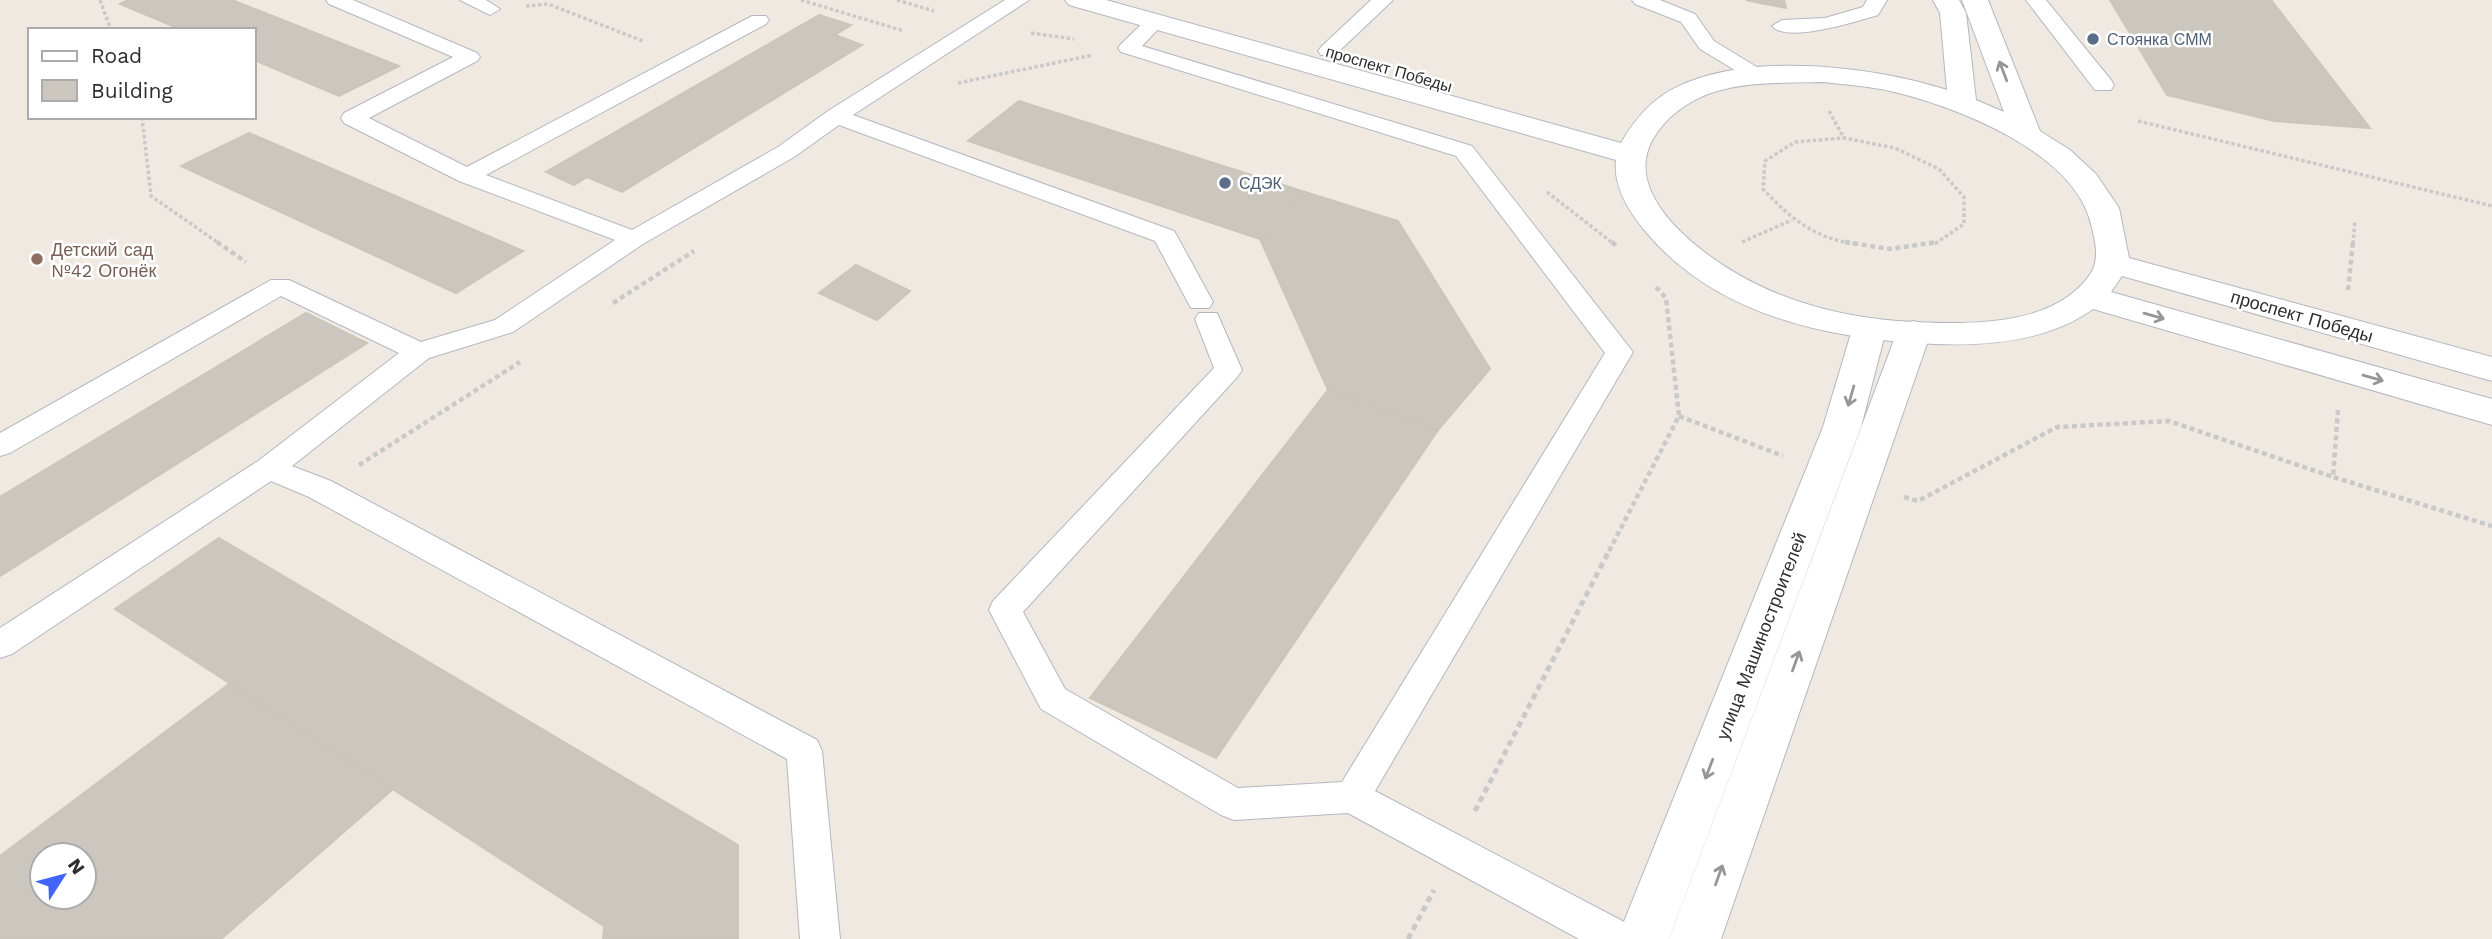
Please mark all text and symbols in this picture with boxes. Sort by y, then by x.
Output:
legend [28,28,256,119]
place label: Стоянка СММ [2107,30,2212,49]
marker: Стоянка СММ [2085,31,2101,47]
street label: проспект Победы [1324,42,1454,96]
text: Road [91,43,142,68]
one-way arrow [1995,60,2008,82]
text: Building [91,78,173,103]
place label: СДЭК [1239,174,1283,193]
marker: СДЭК [1217,175,1233,191]
place label: Детский сад №42 Огонёк [51,239,156,281]
marker: Детский сад №42 Огонёк [29,251,45,267]
street label: проспект Победы [2228,286,2376,346]
one-way arrow [2143,310,2165,323]
one-way arrow [2361,372,2384,385]
one-way arrow [1843,384,1856,406]
street label: улица Машиностроителей [1712,529,1810,743]
one-way arrow [1790,650,1803,672]
one-way arrow [1702,757,1715,779]
north arrow [28,841,98,911]
text: N [63,854,90,879]
one-way arrow [1713,864,1726,886]

